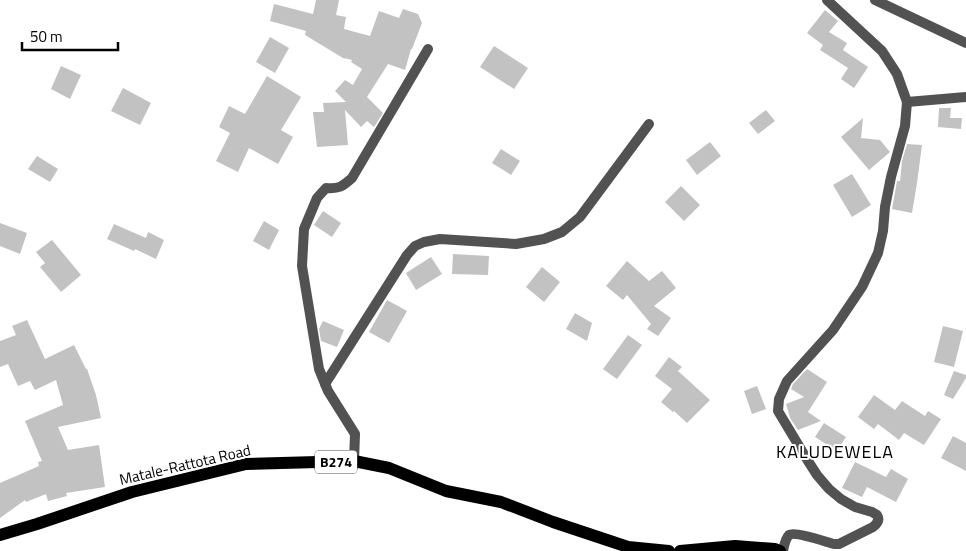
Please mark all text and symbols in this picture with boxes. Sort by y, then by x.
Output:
scale bar [22,20,119,52]
text: 50 m [30,25,63,48]
street label: Matale-Rattota Road [117,438,253,491]
district label: KALUDEWELA [776,438,894,465]
road number: B274 [315,451,357,474]

